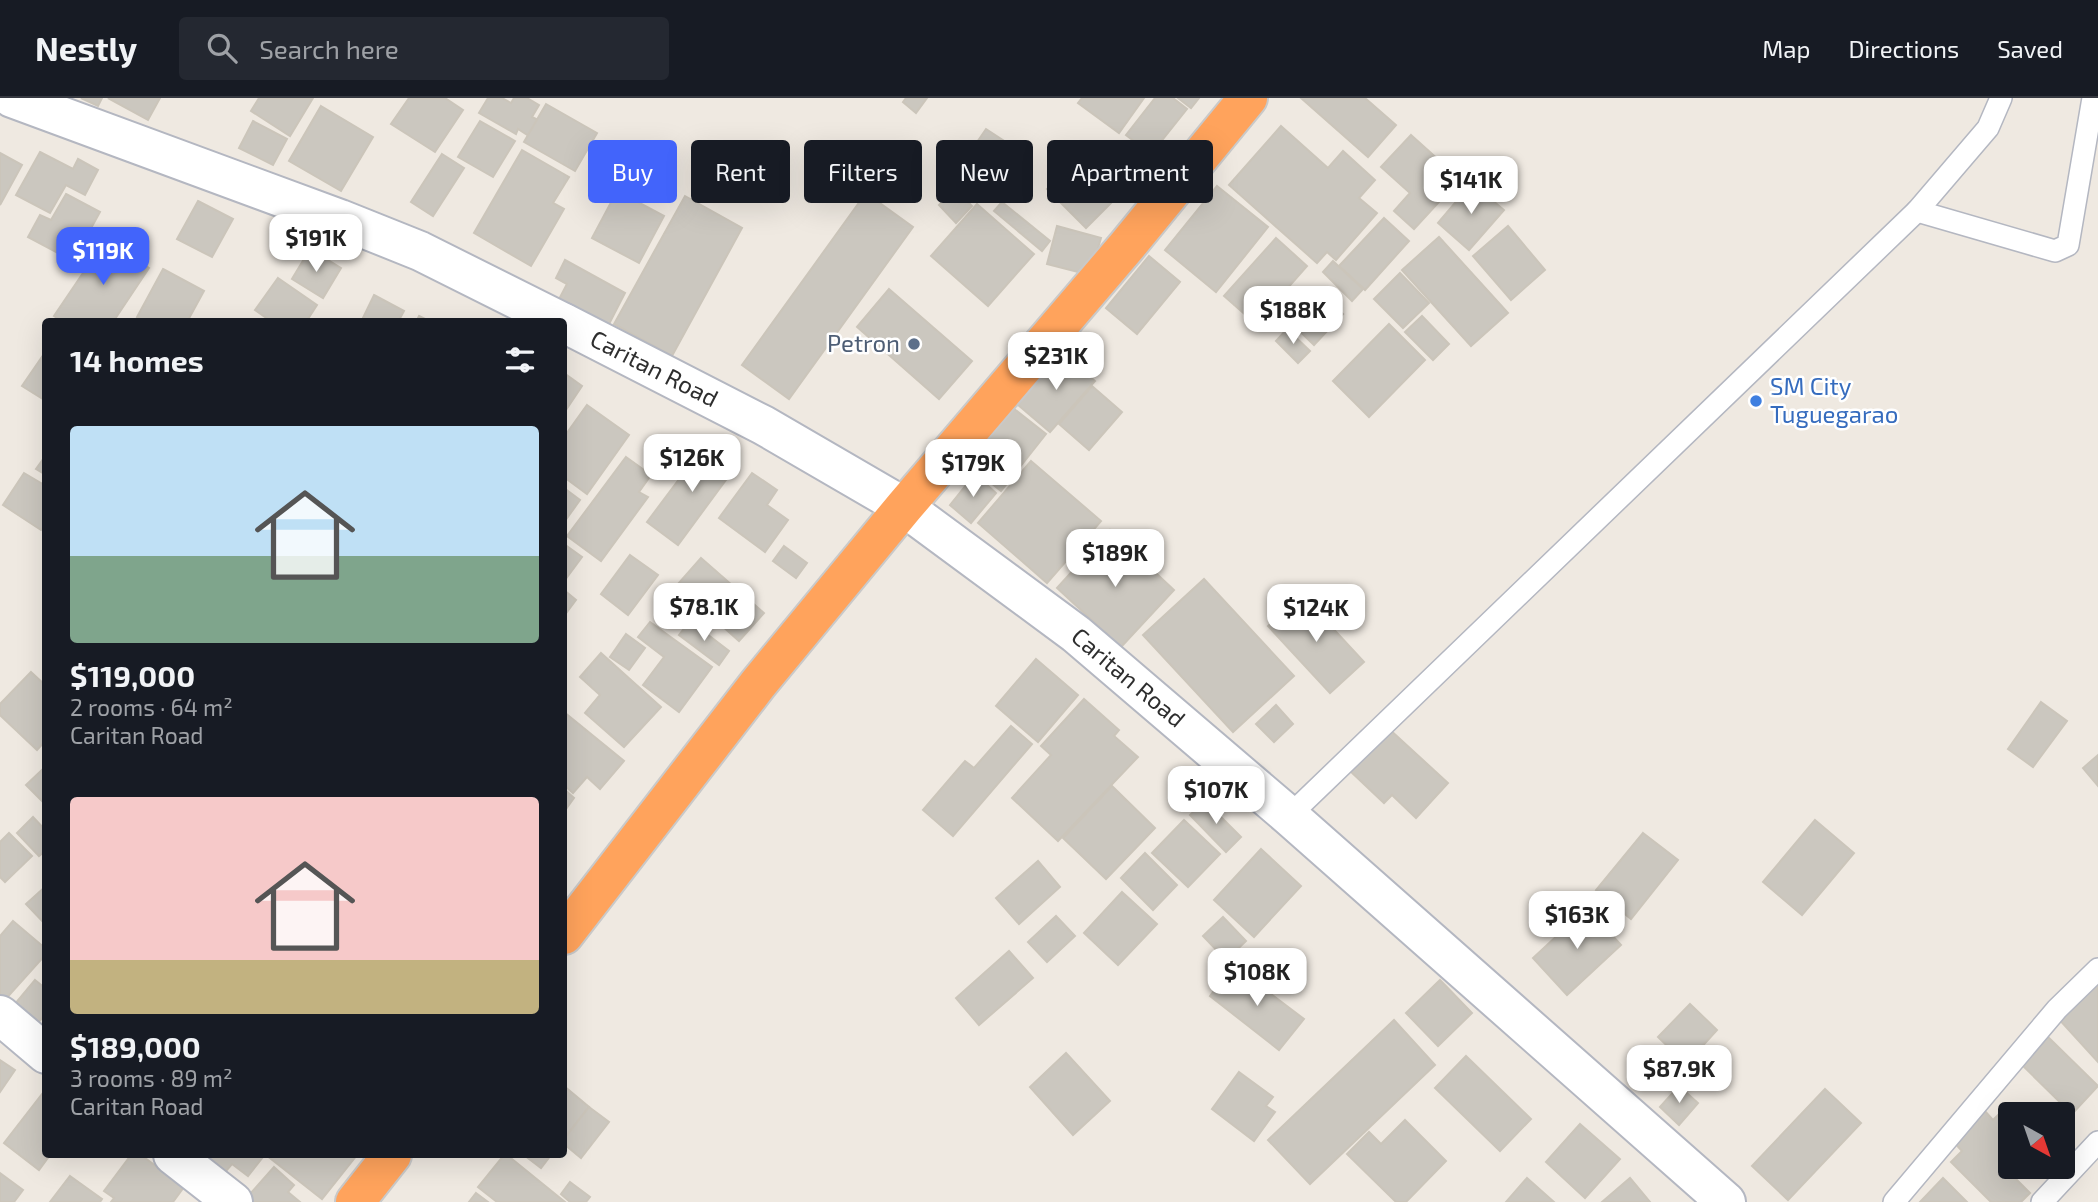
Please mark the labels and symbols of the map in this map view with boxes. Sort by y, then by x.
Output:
pin: $141K [1422,156,1520,216]
pin: $191K [267,214,365,274]
pin: $119K [54,228,152,287]
pin: $188K [1244,286,1342,346]
street label: Caritan Road [586,323,723,412]
place label: Petron [827,328,900,357]
pin: $231K [1007,332,1105,392]
marker: Petron [906,336,922,352]
place label: SM City Tuguegarao [1770,371,1898,428]
marker: SM City Tuguegarao [1748,393,1764,409]
pin: $126K [643,434,741,494]
pin: $179K [924,440,1022,499]
pin: $189K [1066,530,1164,589]
pin: $78.1K [647,584,761,643]
pin: $124K [1267,584,1365,644]
street label: Caritan Road [1066,621,1192,733]
pin: $107K [1167,766,1265,826]
pin: $163K [1528,892,1626,951]
pin: $108K [1208,948,1306,1008]
pin: $87.9K [1622,1046,1736,1105]
north arrow [1998,1102,2076,1180]

